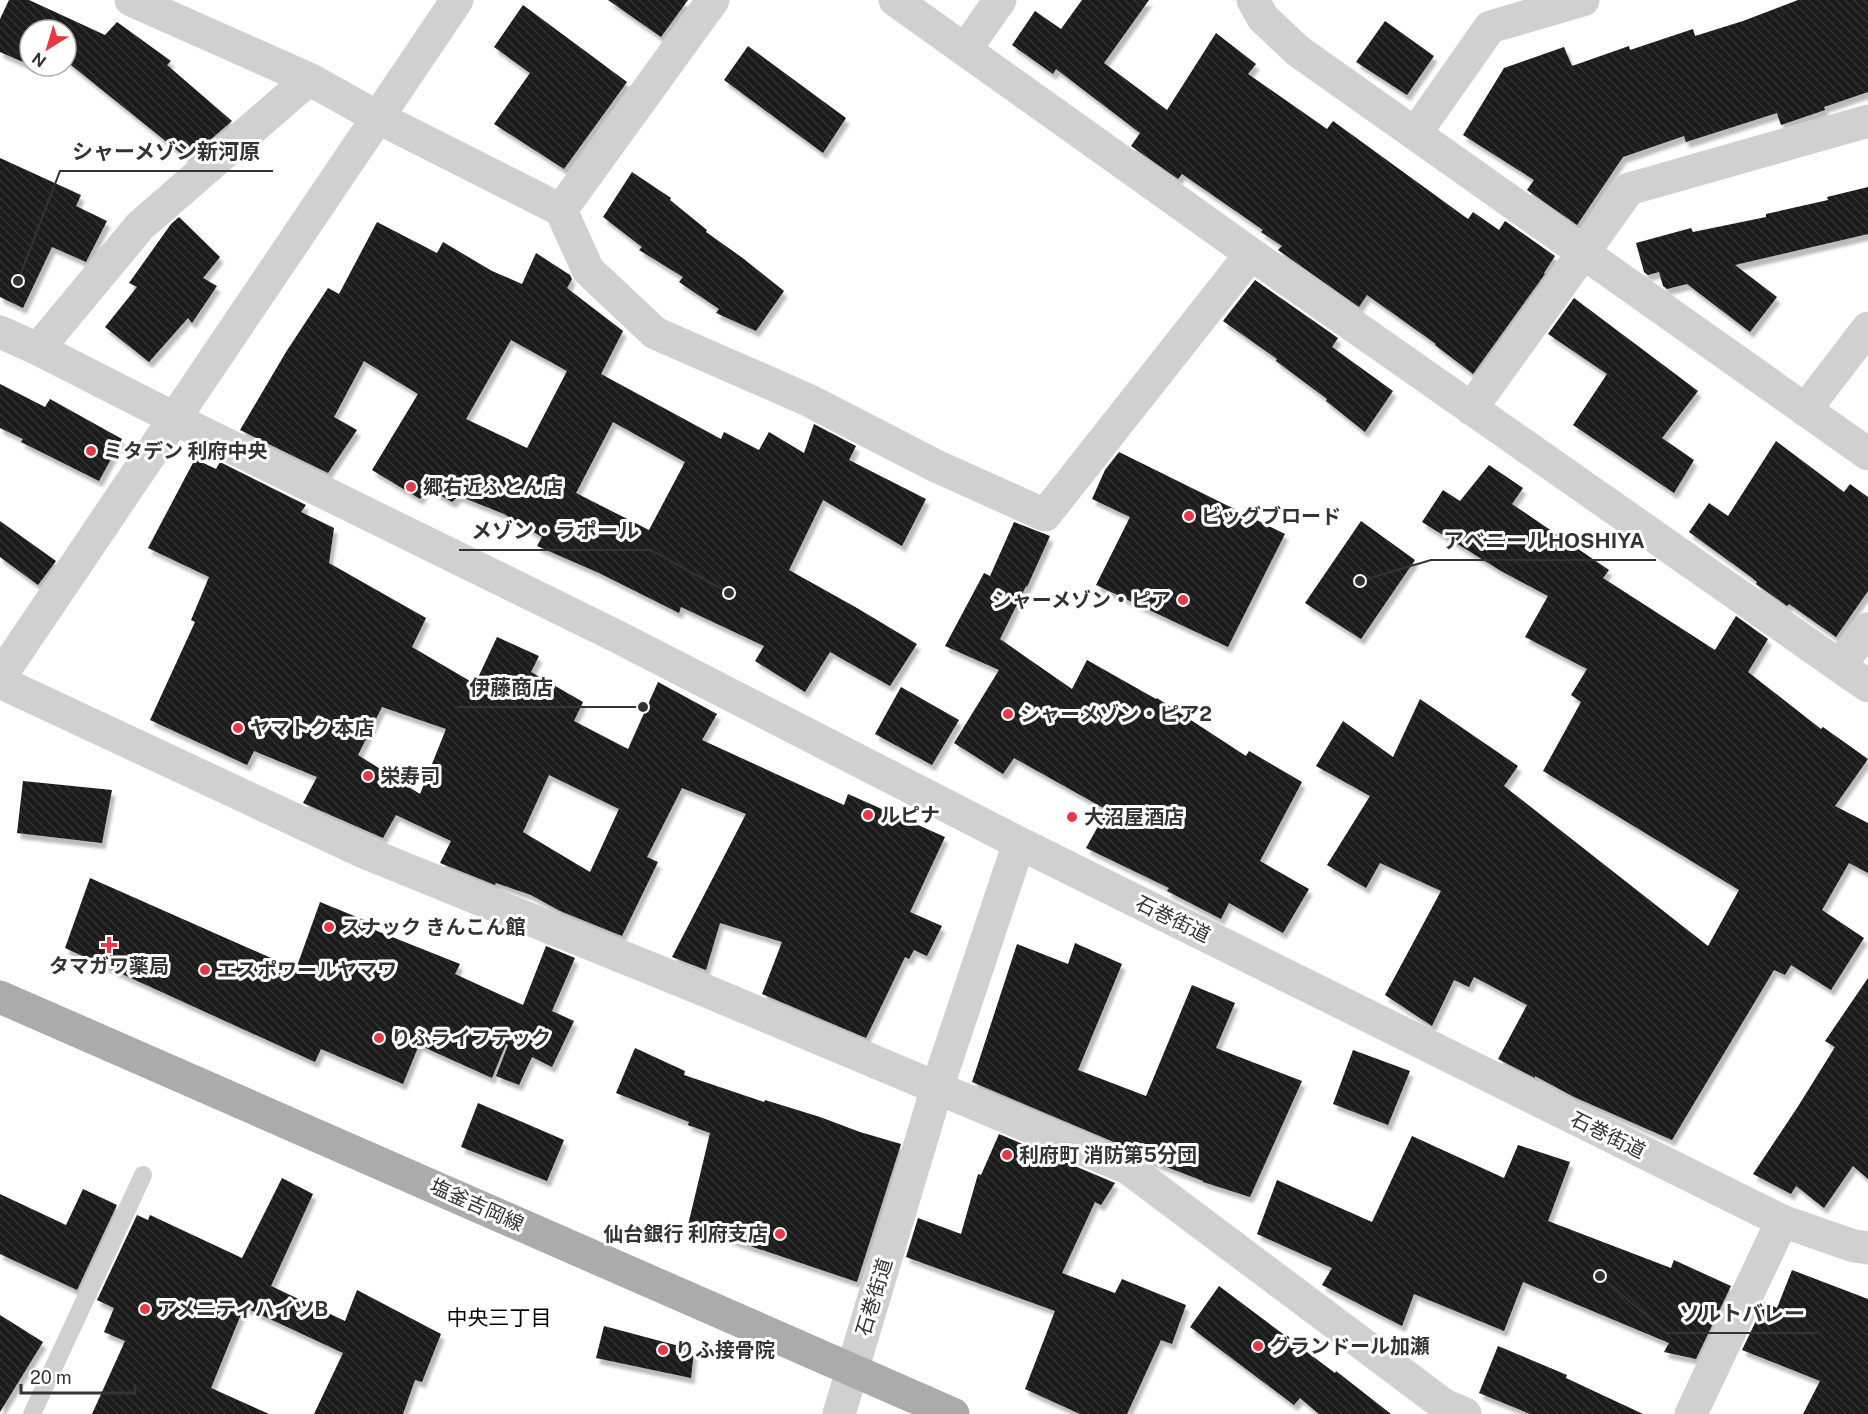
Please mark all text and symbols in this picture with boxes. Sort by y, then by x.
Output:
north arrow [18,18,78,78]
text: N [29,48,50,71]
callout: シャーメゾン新河原 [60,132,273,171]
text: シャーメゾン新河原 [72,139,260,164]
place label: ミタデン 利府中央 [103,439,268,463]
marker: ミタデン 利府中央 [84,444,98,458]
place label: 郷右近ふとん店 [423,475,563,499]
marker: 郷右近ふとん店 [404,480,418,494]
place label: ビッグブロード [1201,504,1341,528]
marker: ビッグブロード [1182,509,1196,523]
callout: メゾン・ラポール [459,511,651,550]
text: メゾン・ラポール [471,518,639,543]
callout: アベニールHOSHIYA [1431,521,1656,560]
text: アベニールHOSHIYA [1443,528,1645,553]
place label: シャーメゾン・ピア [992,588,1171,612]
marker: シャーメゾン・ピア [1176,593,1190,607]
callout: 伊藤商店 [457,668,565,707]
text: 伊藤商店 [469,675,553,700]
place label: シャーメゾン・ピア2 [1020,702,1212,726]
marker: シャーメゾン・ピア2 [1001,707,1015,721]
place label: ヤマトク 本店 [250,716,375,740]
marker: ヤマトク 本店 [231,721,245,735]
place label: 栄寿司 [380,764,440,788]
marker: 栄寿司 [361,769,375,783]
place label: ルピナ [880,803,940,827]
place label: 大沼屋酒店 [1084,805,1184,829]
marker: ルピナ [861,808,875,822]
marker: 大沼屋酒店 [1065,810,1079,824]
street label: 石巻街道 [1132,891,1214,947]
place label: スナック きんこん館 [341,915,526,939]
marker: スナック きんこん館 [322,920,336,934]
marker: タマガワ薬局 [102,938,116,952]
place label: タマガワ薬局 [49,954,169,978]
place label: エスポワールヤマワ [217,958,397,982]
marker: エスポワールヤマワ [198,963,212,977]
place label: りふライフテック [391,1026,551,1050]
marker: りふライフテック [372,1031,386,1045]
street label: 石巻街道 [1567,1107,1649,1163]
place label: 利府町 消防第5分団 [1019,1143,1197,1167]
marker: 利府町 消防第5分団 [1000,1148,1014,1162]
street label: 塩釜吉岡線 [426,1174,528,1236]
place label: 仙台銀行 利府支店 [603,1222,768,1246]
marker: 仙台銀行 利府支店 [773,1227,787,1241]
street label: 石巻街道 [851,1255,897,1339]
callout: ソルトバレー [1667,1294,1817,1333]
place label: アメニティハイツB [157,1297,328,1321]
text: ソルトバレー [1679,1301,1805,1326]
marker: アメニティハイツB [138,1302,152,1316]
district label: 中央三丁目 [447,1305,552,1330]
place label: グランドール加瀬 [1270,1334,1430,1358]
place label: りふ接骨院 [675,1338,775,1362]
marker: グランドール加瀬 [1251,1339,1265,1353]
marker: りふ接骨院 [656,1343,670,1357]
scale bar [21,1357,135,1395]
text: 20 m [30,1367,72,1388]

